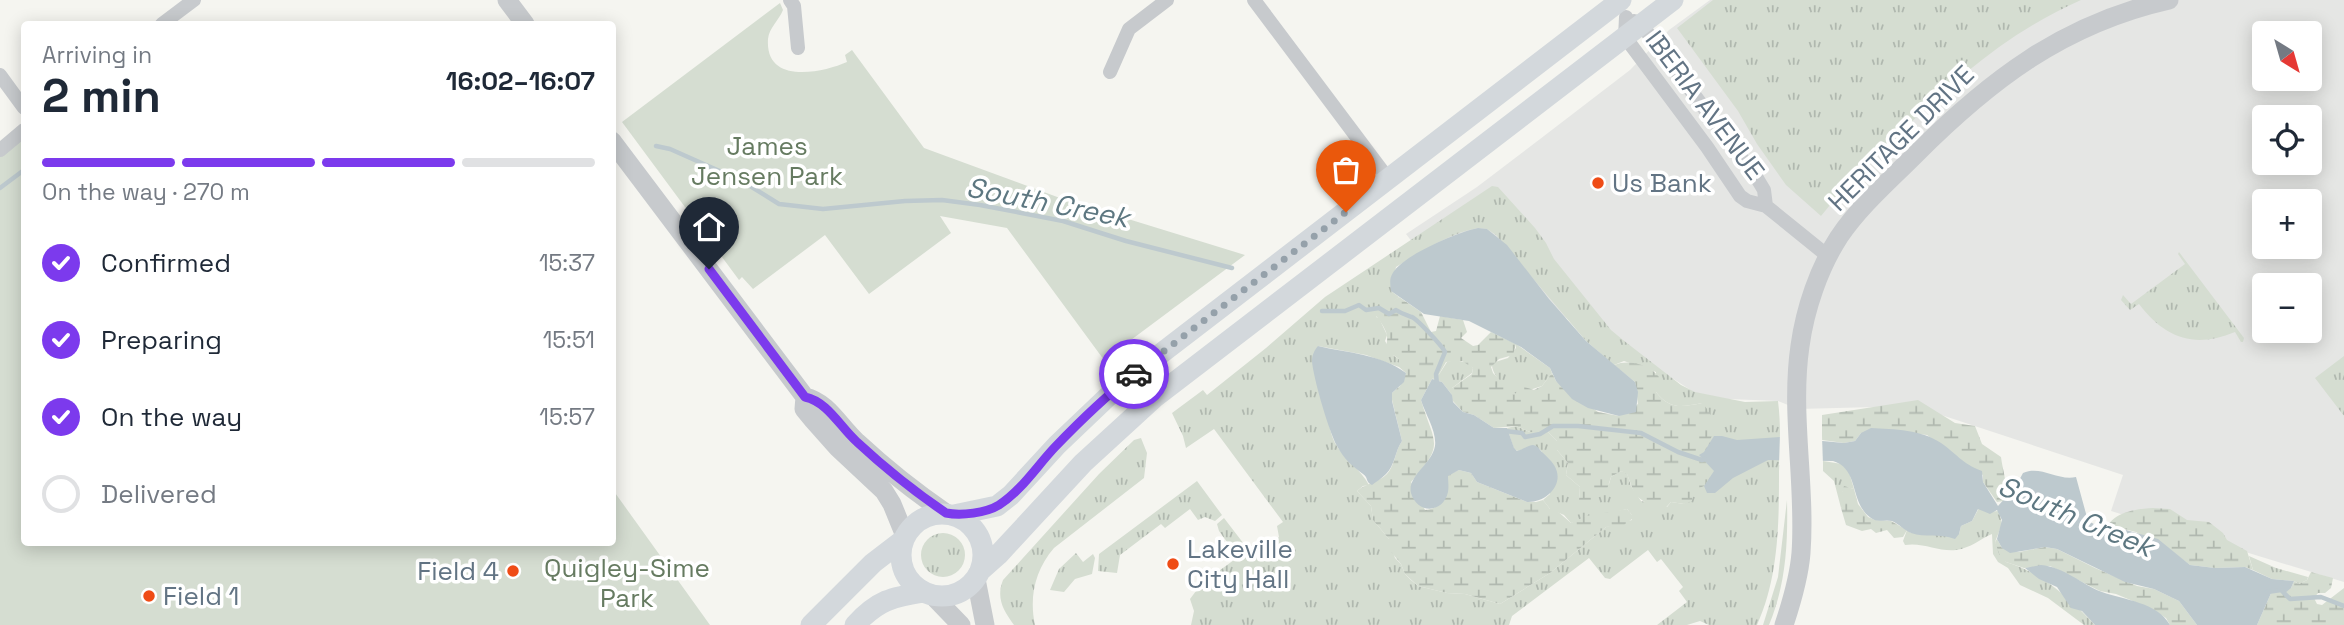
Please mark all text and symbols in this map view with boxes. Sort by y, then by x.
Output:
north arrow [2252,21,2322,91]
map controls [2252,21,2322,343]
street label: IBERIA AVENUE [1638,24,1772,186]
text: Arriving in [42,40,152,70]
street label: HERITAGE DRIVE [1821,58,1981,218]
text: 16:02–16:07 [446,64,595,98]
text: 2 min [42,67,161,125]
button: locate [2252,105,2322,175]
park label: James Jensen Park [691,129,843,193]
pin [1316,140,1376,212]
icon: bag [1327,151,1365,189]
place label: Us Bank [1612,166,1712,200]
water label: South Creek [964,169,1135,236]
marker: Us Bank [1590,175,1606,191]
text: On the way · 270 m [42,177,250,207]
button: + [2252,189,2322,259]
pin [679,197,739,269]
icon: home [690,208,728,246]
icon: check [42,244,80,282]
text: Confirmed [101,246,231,280]
text: 15:37 [539,248,595,278]
button: − [2252,273,2322,343]
icon: check [42,321,80,359]
text: Preparing [101,323,222,357]
text: 15:51 [543,325,595,355]
courier [1099,339,1169,409]
icon: car [1115,355,1153,393]
icon: check [42,398,80,436]
text: On the way [101,400,242,434]
text: 15:57 [539,402,595,432]
water label: South Creek [1993,467,2162,566]
text: Delivered [101,477,217,511]
place label: Lakeville City Hall [1187,532,1293,596]
park label: Quigley-Sime Park [544,551,710,615]
place label: Field 4 [417,554,499,588]
marker: Lakeville City Hall [1165,556,1181,572]
marker: Field 4 [505,563,521,579]
place label: Field 1 [163,579,239,613]
marker: Field 1 [141,588,157,604]

